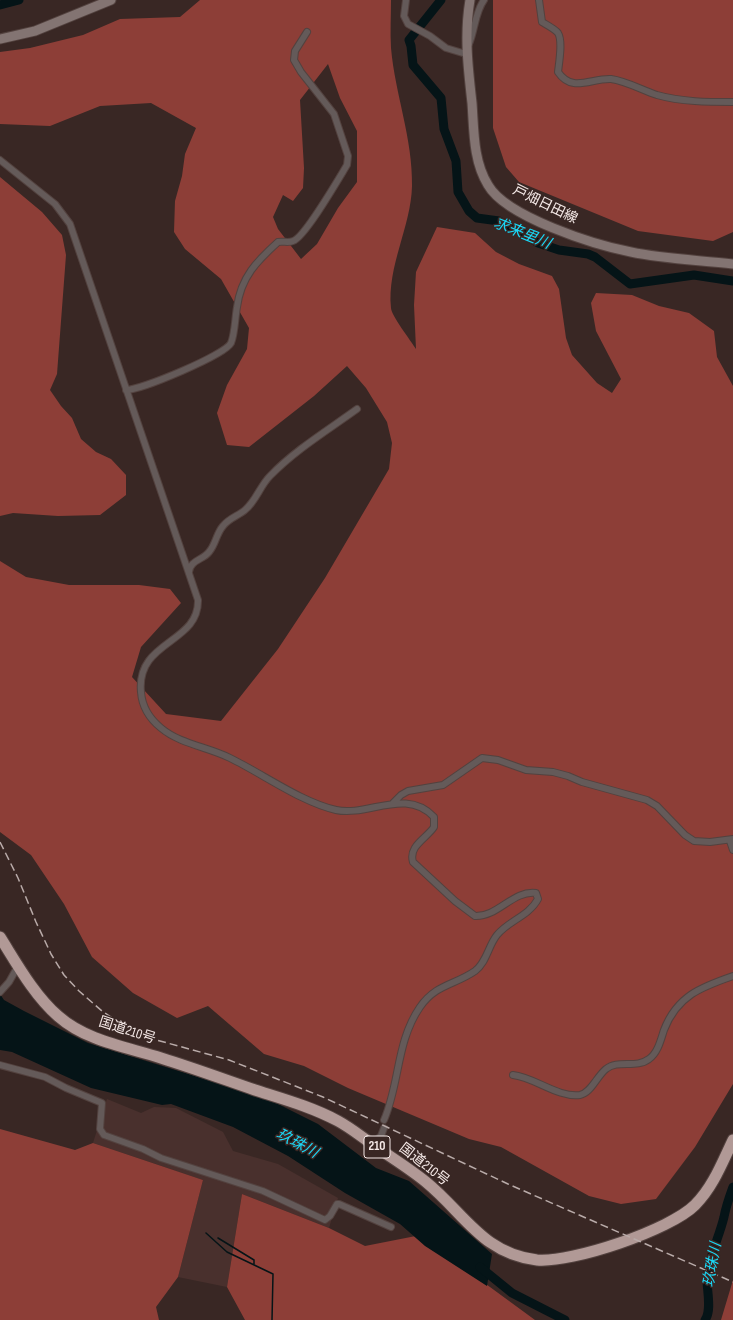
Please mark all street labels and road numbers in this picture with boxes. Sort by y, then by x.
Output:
street label: 戸畑日田線 [510,182,580,228]
street label: 国道210号 [96,1014,158,1048]
road number: 210 [364,1136,390,1158]
street label: 国道210号 [396,1140,452,1190]

